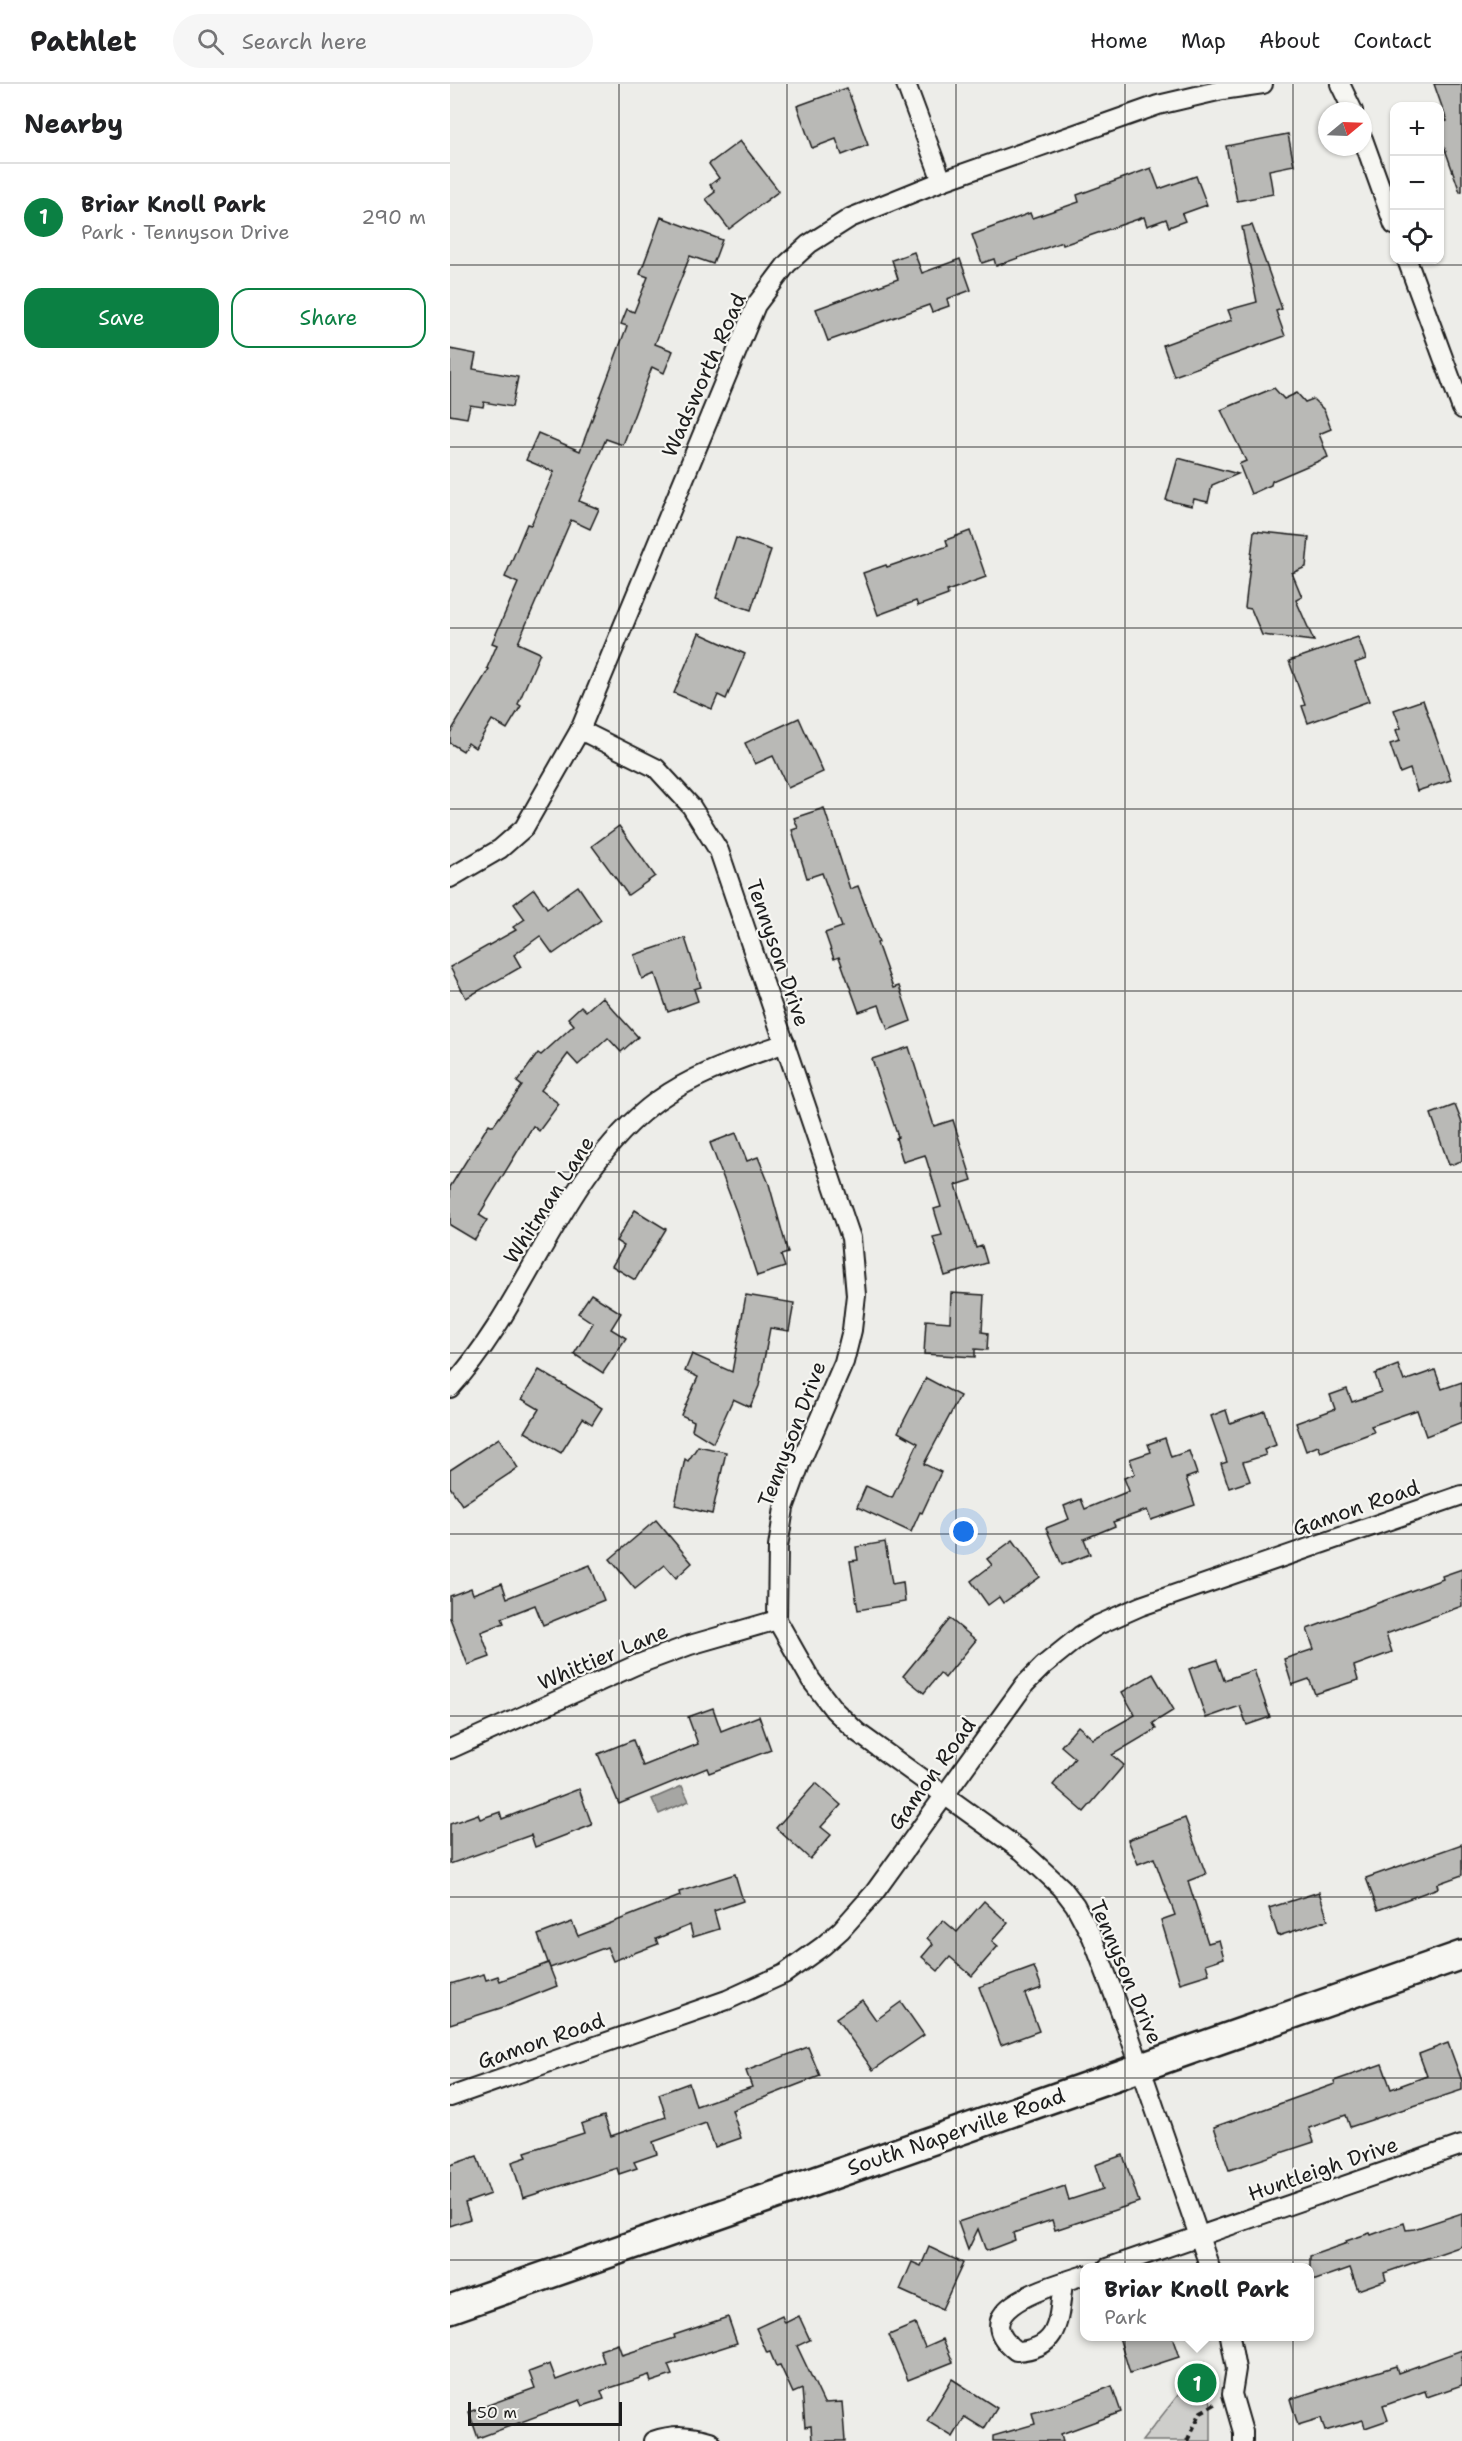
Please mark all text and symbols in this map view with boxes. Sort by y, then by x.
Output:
search box [173,14,593,68]
text: Pathlet [30,22,137,60]
icon: search [194,25,227,58]
text: Search here [242,27,367,56]
text: Home [1090,27,1148,55]
text: Map [1181,27,1226,55]
text: About [1259,27,1320,55]
text: Contact [1353,27,1432,55]
north arrow [1318,102,1372,156]
map controls [1390,102,1444,264]
button: + [1390,102,1444,156]
text: Nearby [24,106,123,141]
button: − [1390,156,1444,210]
text: Briar Knoll Park [81,190,266,219]
text: 1 [39,204,48,230]
text: 290 m [361,204,426,230]
button: locate [1390,210,1444,264]
text: Park · Tennyson Drive [81,219,290,245]
button: Save [24,288,219,348]
button: Share [231,288,426,348]
street label: Wadsworth Road [655,288,753,462]
street label: Tennyson Drive [740,876,816,1030]
street label: Whitman Lane [497,1131,601,1269]
street label: Tennyson Drive [751,1357,833,1511]
street label: Gamon Road [1289,1473,1423,1543]
your location [949,1517,978,1546]
street label: Whittier Lane [534,1617,672,1697]
street label: Gamon Road [882,1712,982,1836]
street label: Tennyson Drive [1083,1896,1169,2048]
street label: Gamon Road [474,2006,608,2076]
street label: South Naperville Road [843,2082,1069,2182]
street label: Huntleigh Drive [1244,2130,1402,2208]
popup [1080,2263,1314,2341]
text: Briar Knoll Park [1104,2275,1290,2304]
text: Park [1104,2304,1147,2330]
pin: 1 [1178,2360,1216,2406]
scale bar [468,2399,622,2426]
text: 50 m [477,2402,517,2423]

